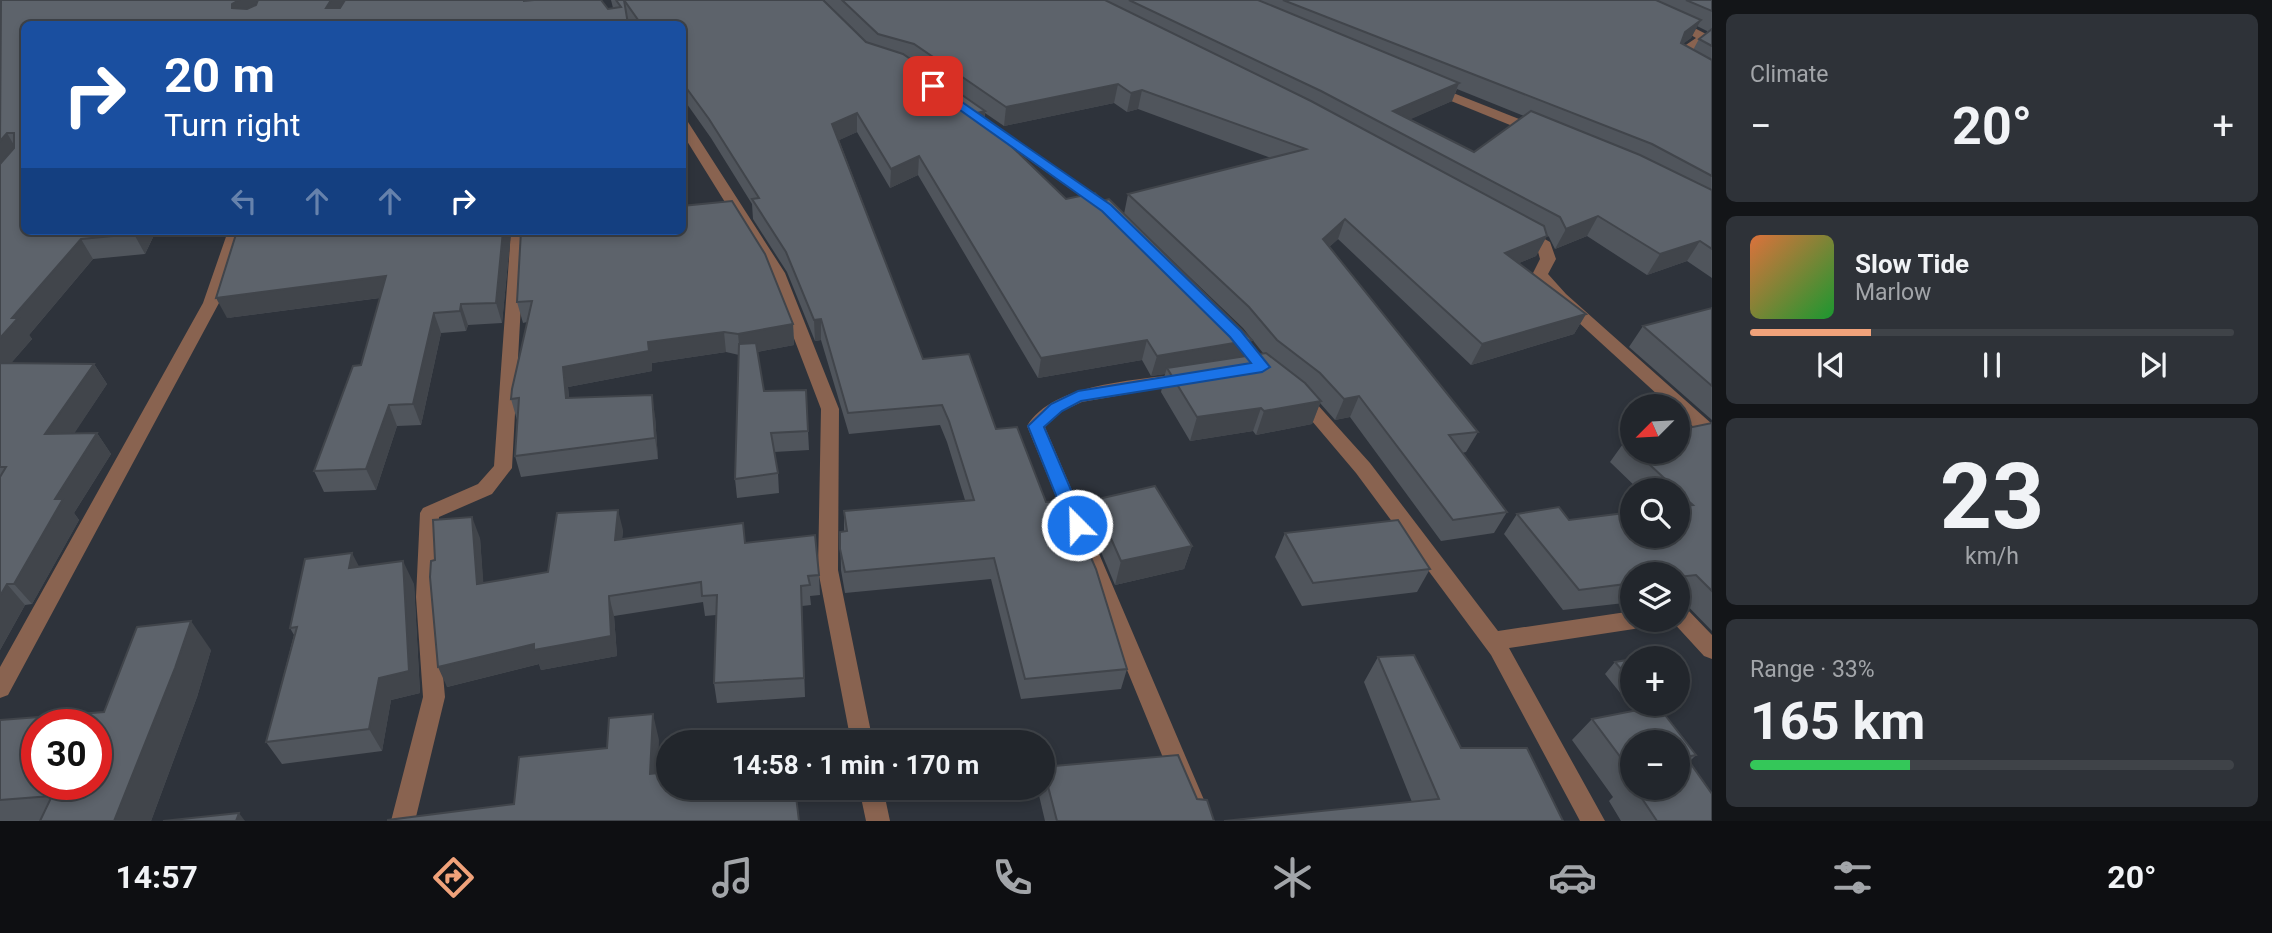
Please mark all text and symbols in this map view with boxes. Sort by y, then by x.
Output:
text: 20 m [164,47,275,104]
icon: right [49,49,140,140]
pin [903,56,963,116]
text: Climate [1750,61,1829,88]
icon: arrive [914,67,952,105]
text: 20° [1952,96,2032,157]
text: − [1750,104,1772,148]
text: + [2212,104,2234,148]
text: Turn right [164,106,300,144]
icon: left [225,182,263,220]
icon: ahead [298,182,336,220]
icon: ahead [371,182,409,220]
icon: right [444,182,482,220]
text: Slow Tide [1855,249,1969,279]
text: Marlow [1855,279,1931,306]
icon: previous [1812,346,1850,384]
icon: pause [1973,346,2011,384]
icon: next [2134,346,2172,384]
north arrow [1620,394,1690,464]
map controls [1620,394,1690,800]
text: 23 [1940,444,2044,550]
button: search [1620,478,1690,548]
position arrow [1040,488,1114,562]
text: km/h [1965,543,2019,570]
button: layers [1620,562,1690,632]
button: + [1620,646,1690,716]
text: Range · 33% [1750,656,1875,683]
text: 165 km [1750,691,1925,752]
speed limit sign: 30 [21,709,112,800]
button: − [1620,730,1690,800]
text: 14:58 · 1 min · 170 m [732,750,979,780]
icon: directions [429,853,478,902]
icon: music [708,853,757,902]
icon: phone [988,853,1037,902]
icon: climate [1268,853,1317,902]
icon: car [1548,853,1597,902]
icon: filters [1828,853,1877,902]
text: 14:57 [115,858,198,896]
text: 20° [2107,858,2157,896]

